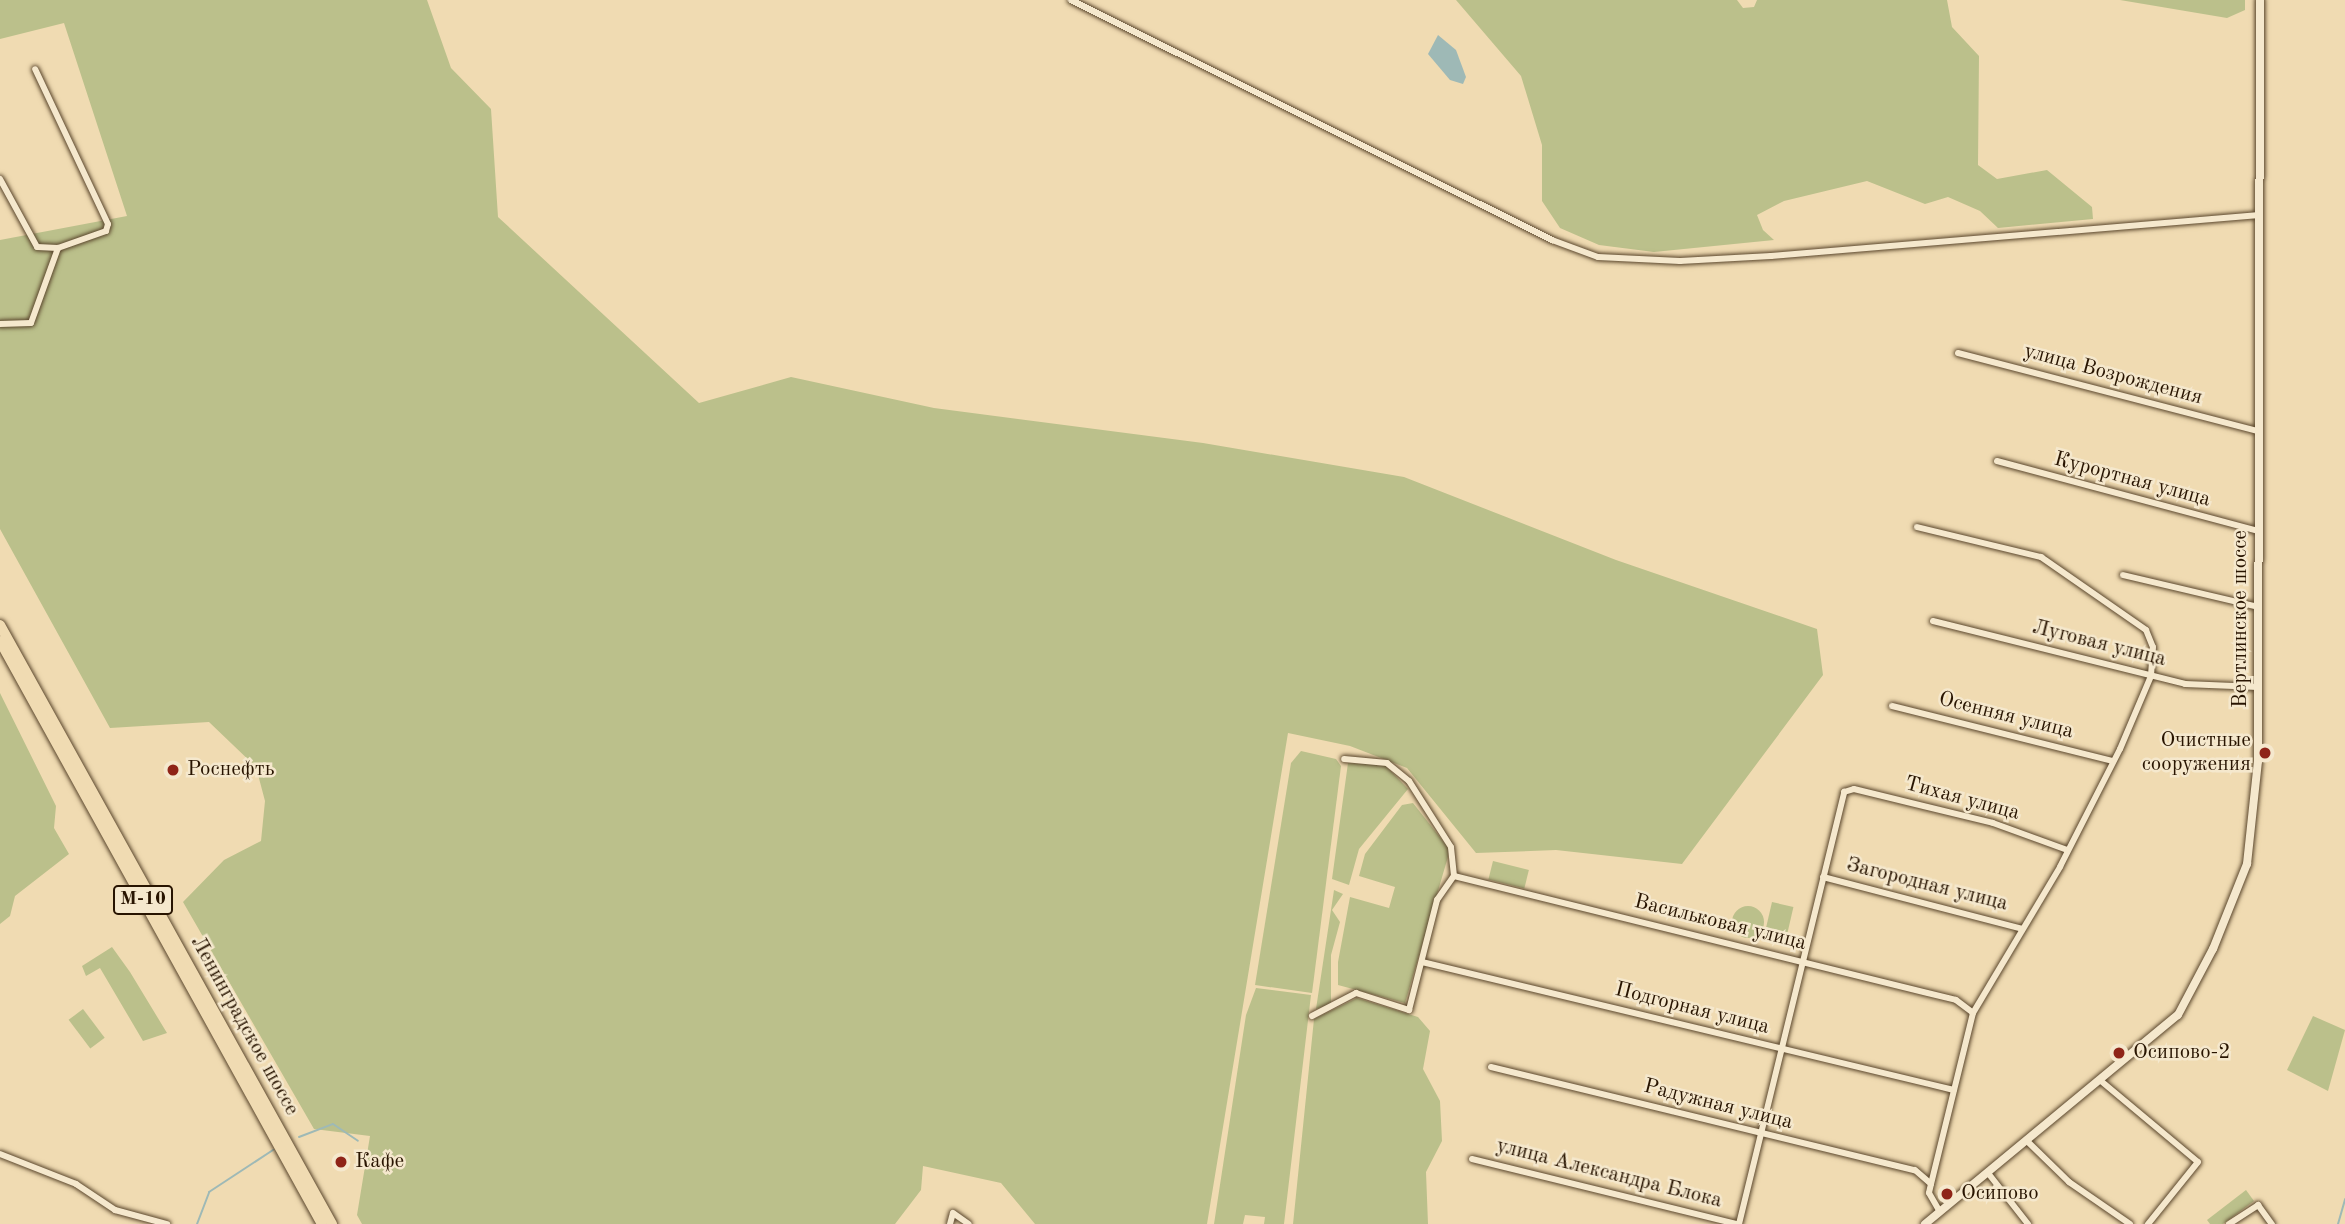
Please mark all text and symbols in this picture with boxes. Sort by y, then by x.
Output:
street label: улица Возрождения [2021,339,2205,411]
street label: Курортная улица [2051,447,2213,513]
street label: Вертлинское шоссе [2228,530,2254,708]
street label: Луговая улица [2030,615,2168,673]
street label: Осенняя улица [1936,687,2076,745]
place label: Очистные сооружения [2142,728,2251,778]
marker: Очистные сооружения [2257,745,2273,761]
place label: Роснефть [187,757,274,783]
marker: Роснефть [165,762,181,778]
street label: Тихая улица [1902,772,2022,826]
street label: Загородная улица [1844,853,2010,917]
road number: М-10 [111,885,174,916]
street label: Васильковая улица [1631,889,1809,957]
street label: Ленинградское шоссе [184,932,304,1120]
street label: Подгорная улица [1612,978,1772,1040]
place label: Осипово-2 [2133,1040,2231,1066]
marker: Осипово-2 [2111,1045,2127,1061]
street label: Радужная улица [1641,1074,1795,1136]
street label: улица Александра Блока [1494,1134,1724,1214]
place label: Кафе [355,1149,404,1175]
marker: Кафе [333,1154,349,1170]
place label: Осипово [1961,1181,2039,1207]
marker: Осипово [1939,1186,1955,1202]

